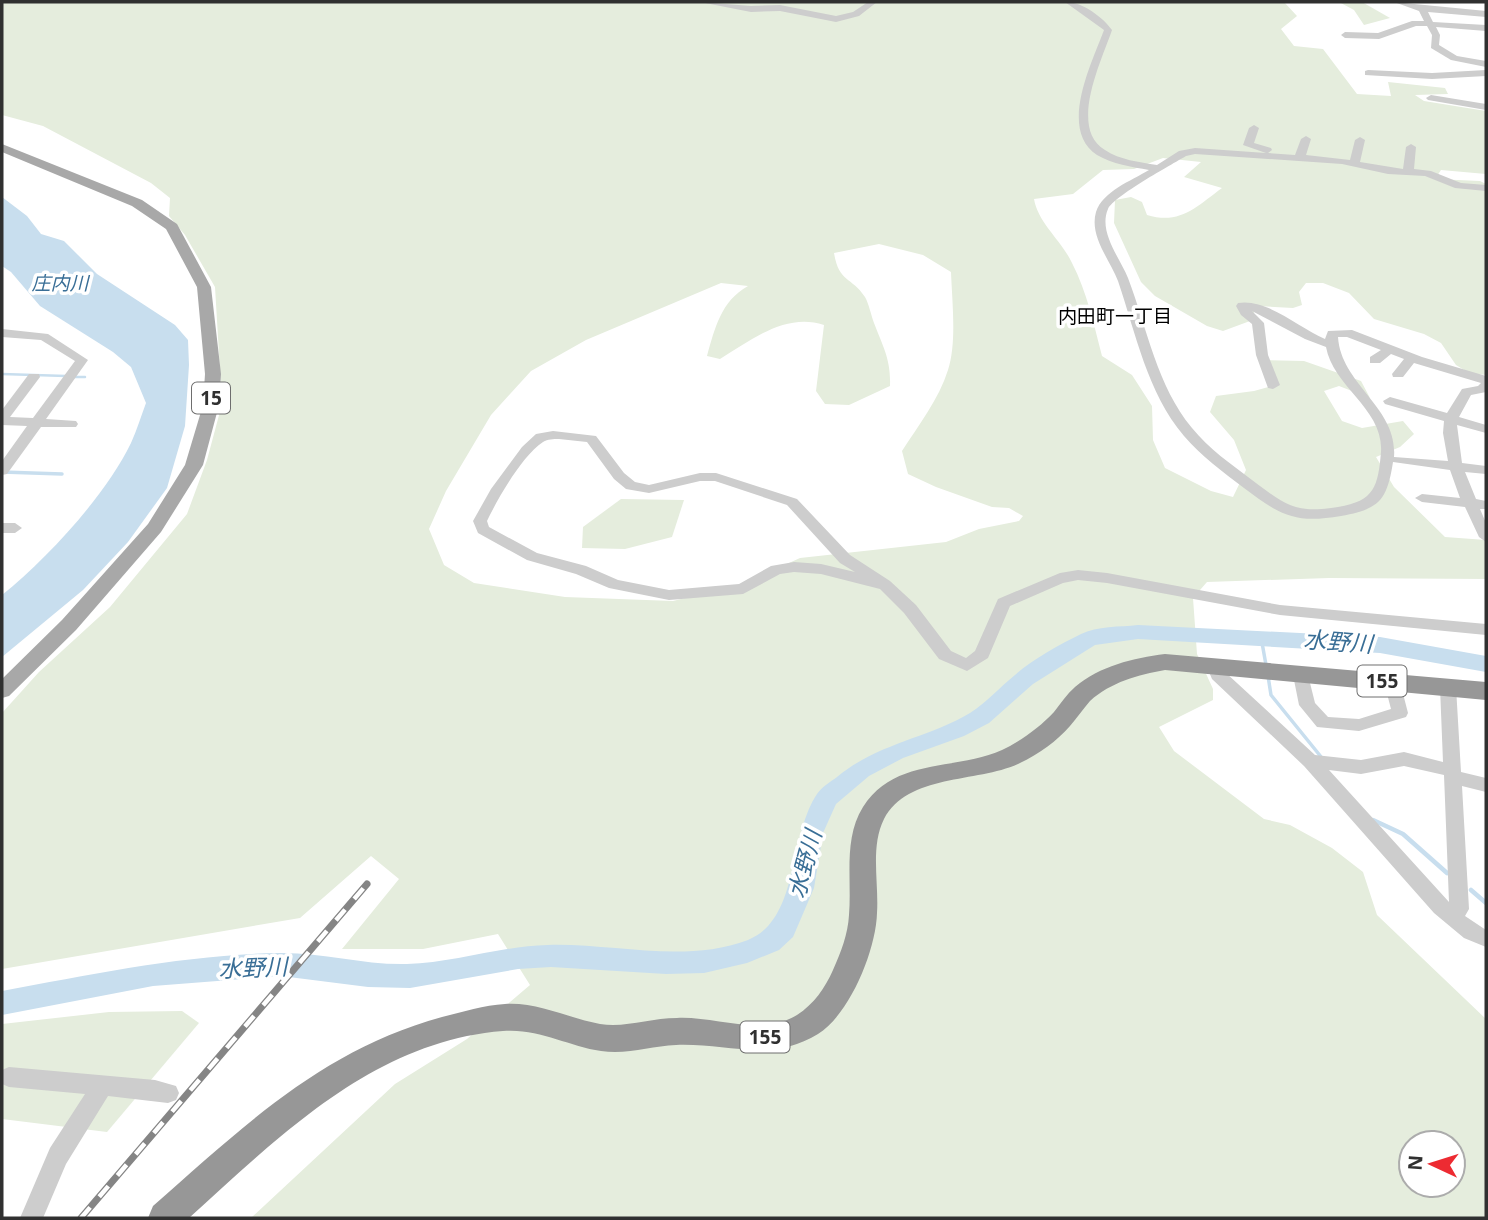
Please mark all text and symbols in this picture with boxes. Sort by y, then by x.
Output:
water label: 庄内川 [31,270,90,296]
district label: 内田町一丁目 [1058,303,1172,329]
road number: 15 [192,382,230,414]
water label: 水野川 [1303,623,1377,660]
road number: 155 [1358,666,1406,696]
water label: 水野川 [780,823,829,901]
water label: 水野川 [218,950,291,984]
road number: 155 [740,1021,790,1052]
north arrow [1397,1129,1467,1199]
text: N [1402,1154,1429,1171]

